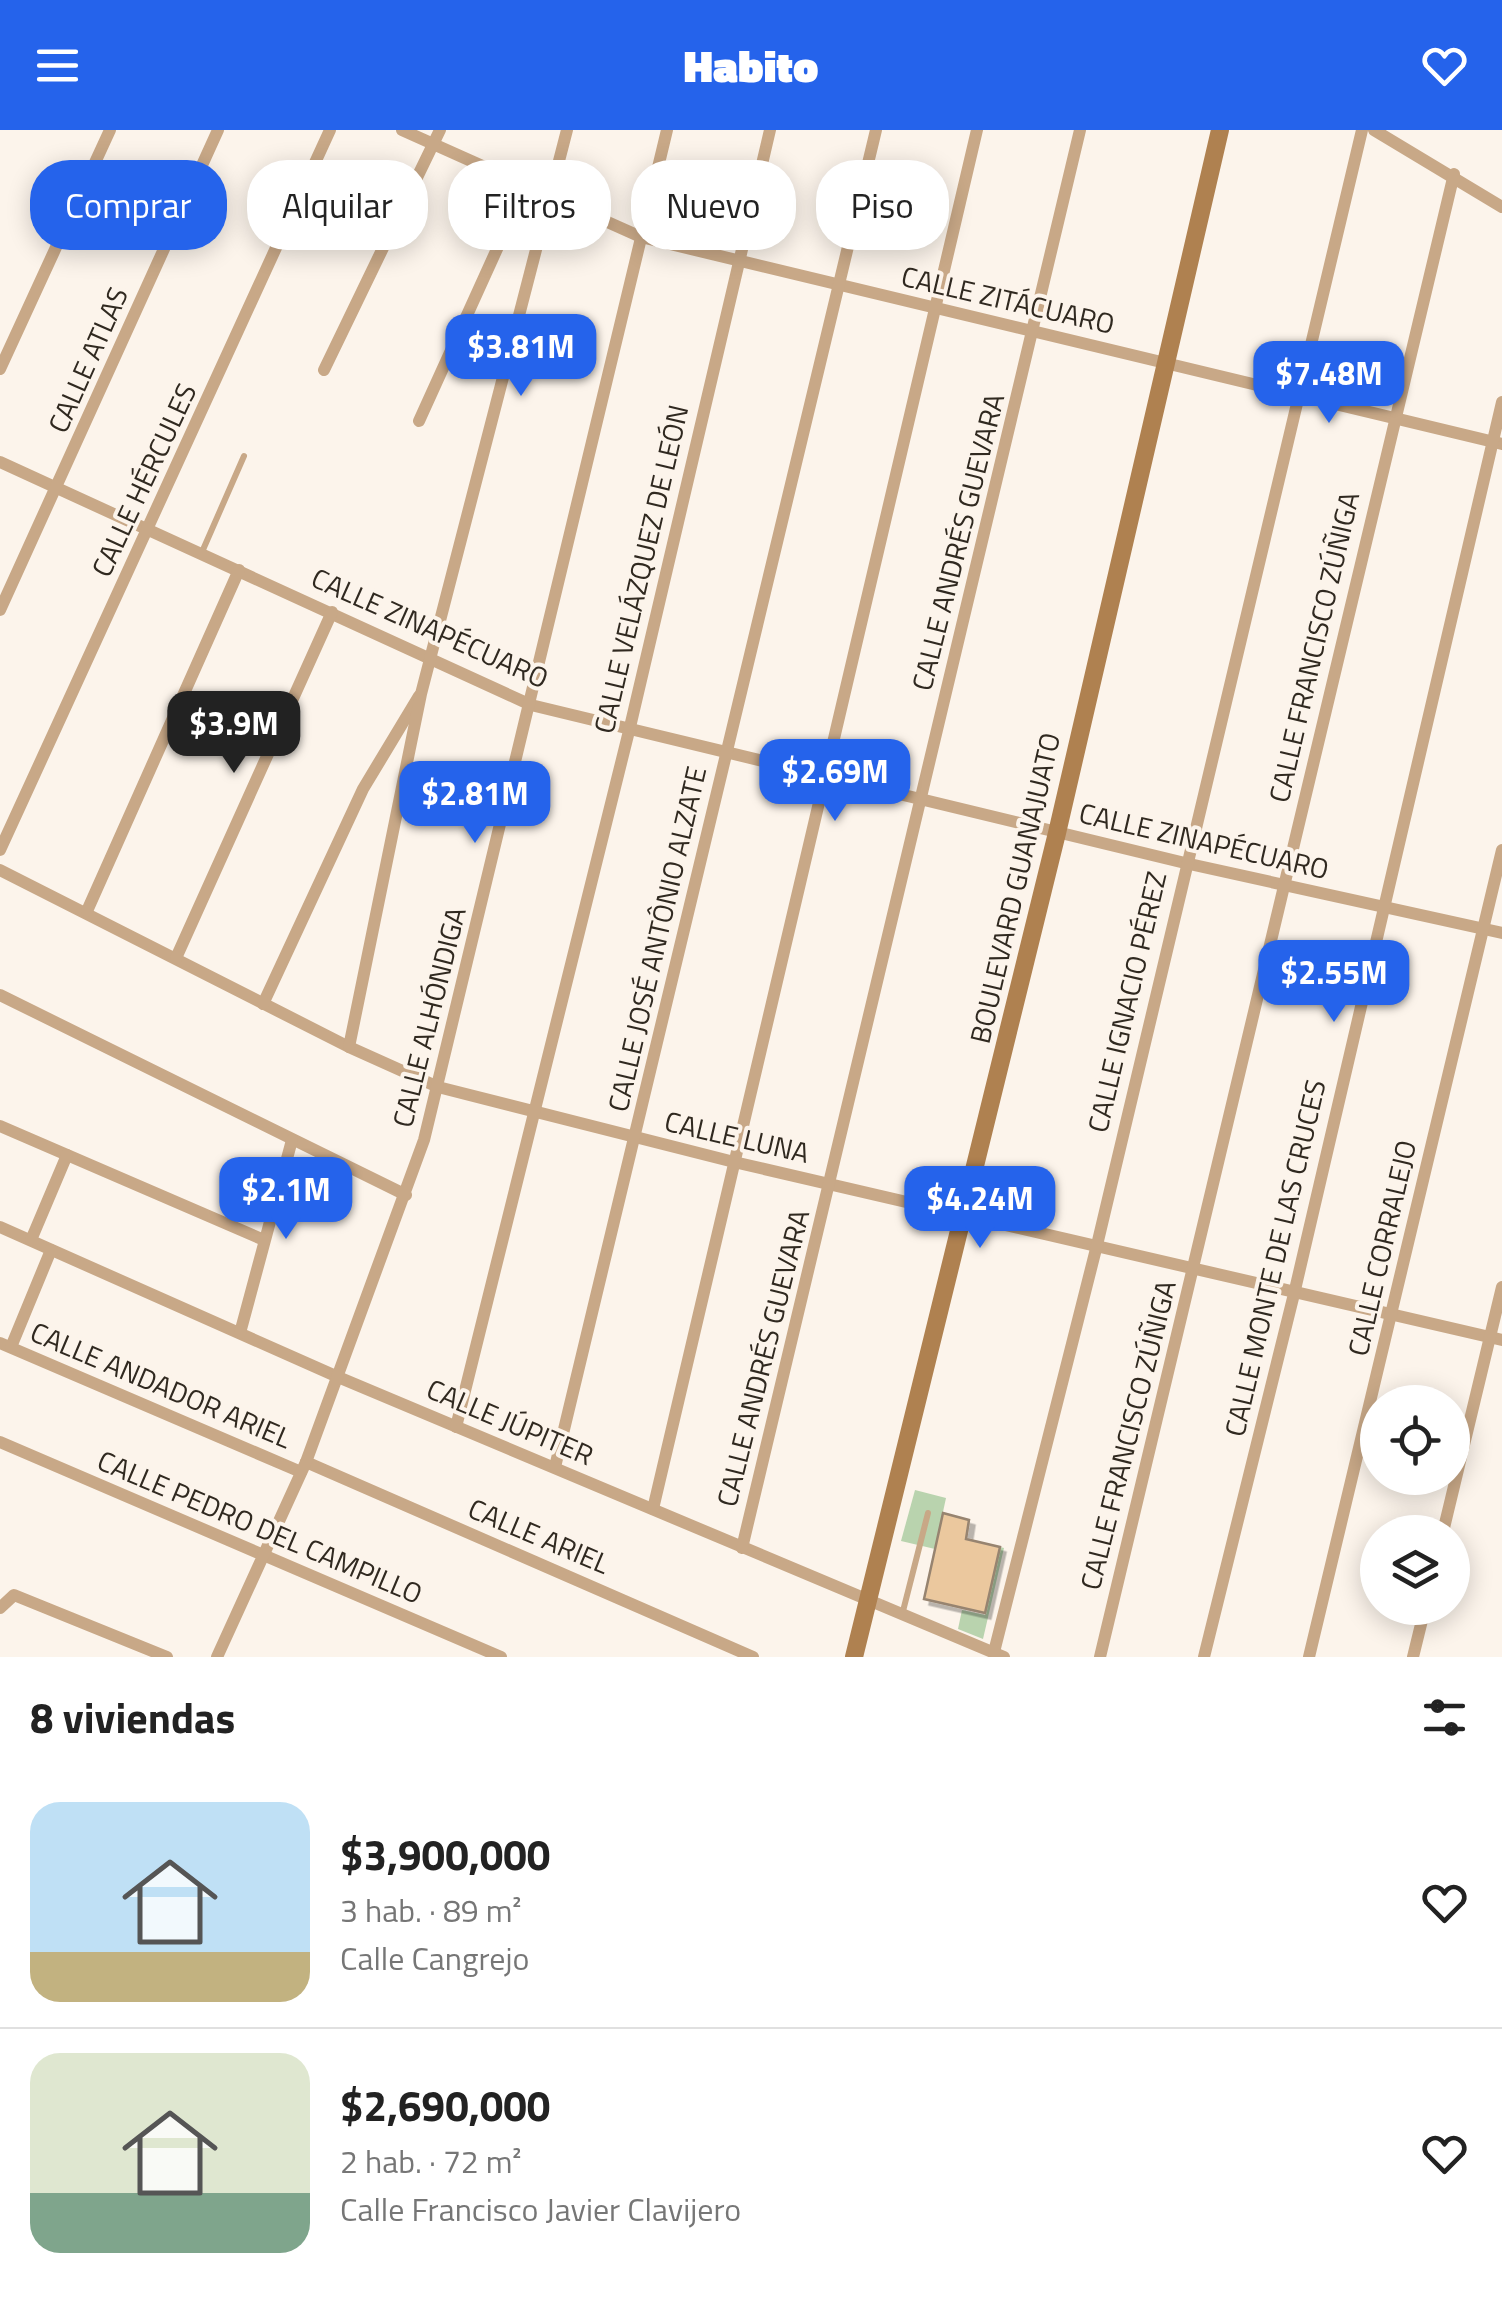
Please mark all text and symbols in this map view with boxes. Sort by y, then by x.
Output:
text: Habito [684,31,818,99]
icon: menu [30,38,85,93]
icon: heart [1417,38,1472,93]
chip: Comprar [30,160,227,250]
chip: Alquilar [247,160,428,250]
chip: Filtros [448,160,611,250]
chip: Nuevo [631,160,796,250]
chip: Piso [816,160,949,250]
street label: CALLE ZITÁCUARO [897,254,1119,345]
street label: CALLE ATLAS [36,280,139,440]
pin: $3.81M [440,314,602,399]
text: $3.81M [467,322,575,370]
pin: $7.48M [1248,341,1410,426]
text: $7.48M [1275,349,1383,397]
street label: CALLE HÉRCULES [80,376,207,584]
street label: CALLE ANDRÉS GUEVARA [900,389,1015,695]
street label: CALLE VELÁZQUEZ DE LEÓN [582,400,699,737]
street label: CALLE FRANCISCO ZÚÑIGA [1257,487,1370,806]
street label: CALLE ZINAPÉCUARO [305,556,556,699]
pin: $3.9M [164,691,304,776]
text: $3.9M [189,699,279,747]
street label: BOULEVARD GUANAJUATO [958,728,1071,1047]
pin: $2.69M [754,739,916,824]
text: $2.69M [781,747,889,795]
pin: $2.81M [394,761,556,846]
street label: CALLE JOSÉ ANTÔNIO ALZATE [596,762,717,1116]
text: $2.81M [421,769,529,817]
street label: CALLE ZINAPÉCUARO [1075,791,1333,890]
street label: CALLE IGNACIO PÉREZ [1076,867,1177,1137]
street label: CALLE ALHÓNDIGA [380,902,477,1132]
pin: $2.55M [1253,940,1415,1025]
text: $2.55M [1280,948,1388,996]
street label: CALLE MONTE DE LAS CRUCES [1213,1075,1337,1441]
street label: CALLE LUNA [661,1099,814,1174]
street label: CALLE CORRALEJO [1336,1136,1427,1360]
pin: $2.1M [216,1157,356,1242]
text: $2.1M [241,1165,331,1213]
pin: $4.24M [899,1166,1061,1251]
text: $4.24M [926,1174,1034,1222]
street label: CALLE ANDRÉS GUEVARA [705,1205,820,1511]
street label: CALLE FRANCISCO ZÚÑIGA [1068,1275,1187,1594]
street label: CALLE ANDADOR ARIEL [24,1310,299,1459]
street label: CALLE JÚPITER [420,1367,600,1476]
map controls [1360,1385,1470,1625]
button: locate [1360,1385,1470,1495]
street label: CALLE PEDRO DEL CAMPILLO [91,1439,429,1615]
street label: CALLE ARIEL [462,1486,617,1585]
button: layers [1360,1515,1470,1625]
text: 8 viviendas [30,1685,235,1749]
icon: filters [1417,1690,1472,1745]
text: $3,900,000 [340,1822,550,1886]
icon: home [110,1842,230,1962]
icon: heart [1417,1875,1472,1930]
text: 3 hab. · 89 m² [340,1886,522,1934]
text: Calle Cangrejo [340,1934,529,1982]
text: $2,690,000 [340,2073,550,2137]
icon: home [110,2093,230,2213]
icon: heart [1417,2126,1472,2181]
text: 2 hab. · 72 m² [340,2137,522,2185]
text: Calle Francisco Javier Clavijero [340,2185,741,2233]

